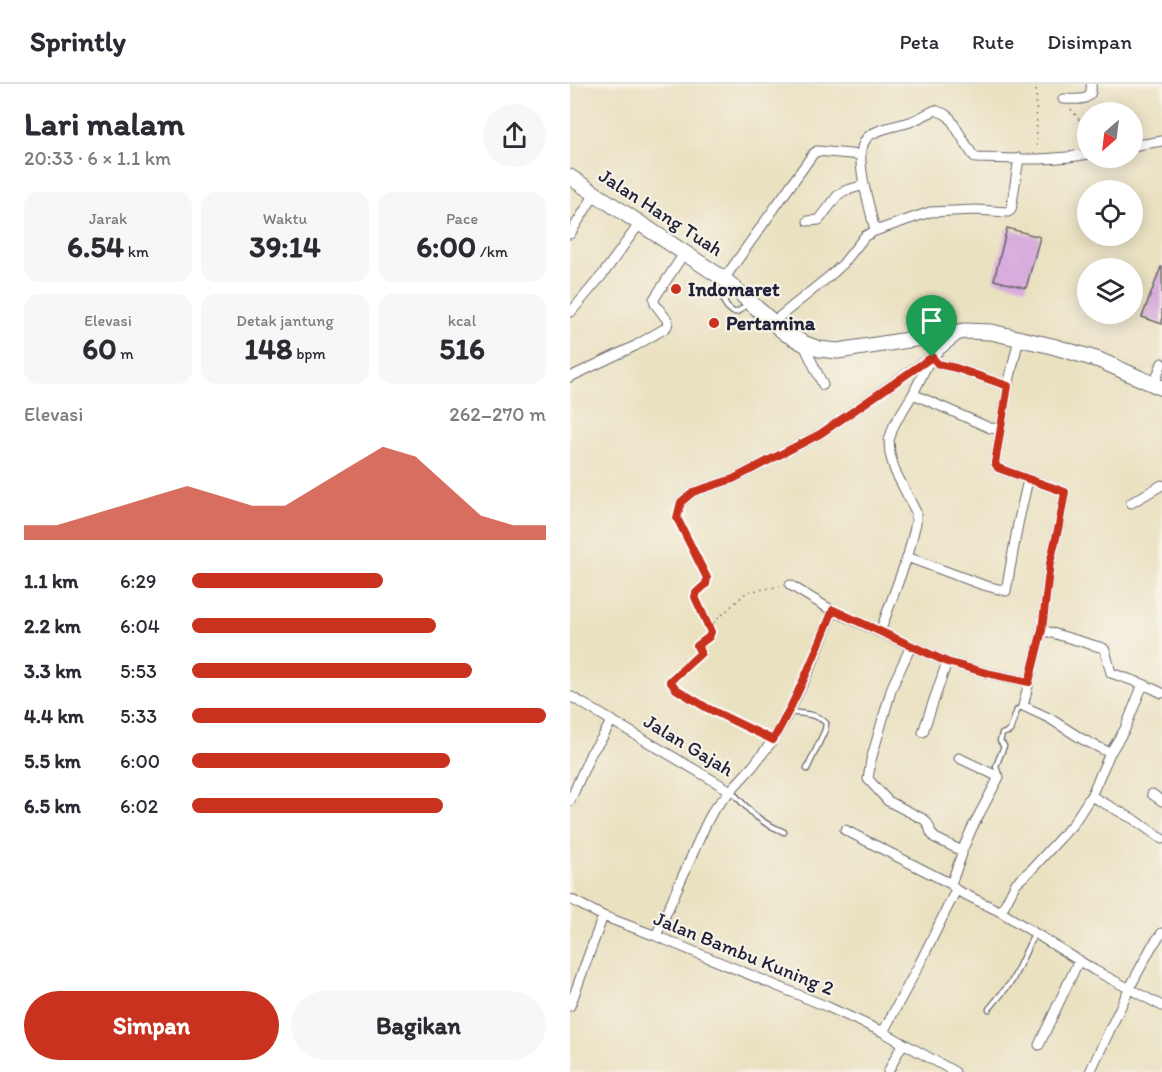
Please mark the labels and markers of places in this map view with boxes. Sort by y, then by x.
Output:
place label: Indomaret [688,277,780,301]
marker: Indomaret [669,282,683,296]
pin [906,295,957,357]
place label: Pertamina [726,311,816,335]
marker: Pertamina [707,316,721,330]

